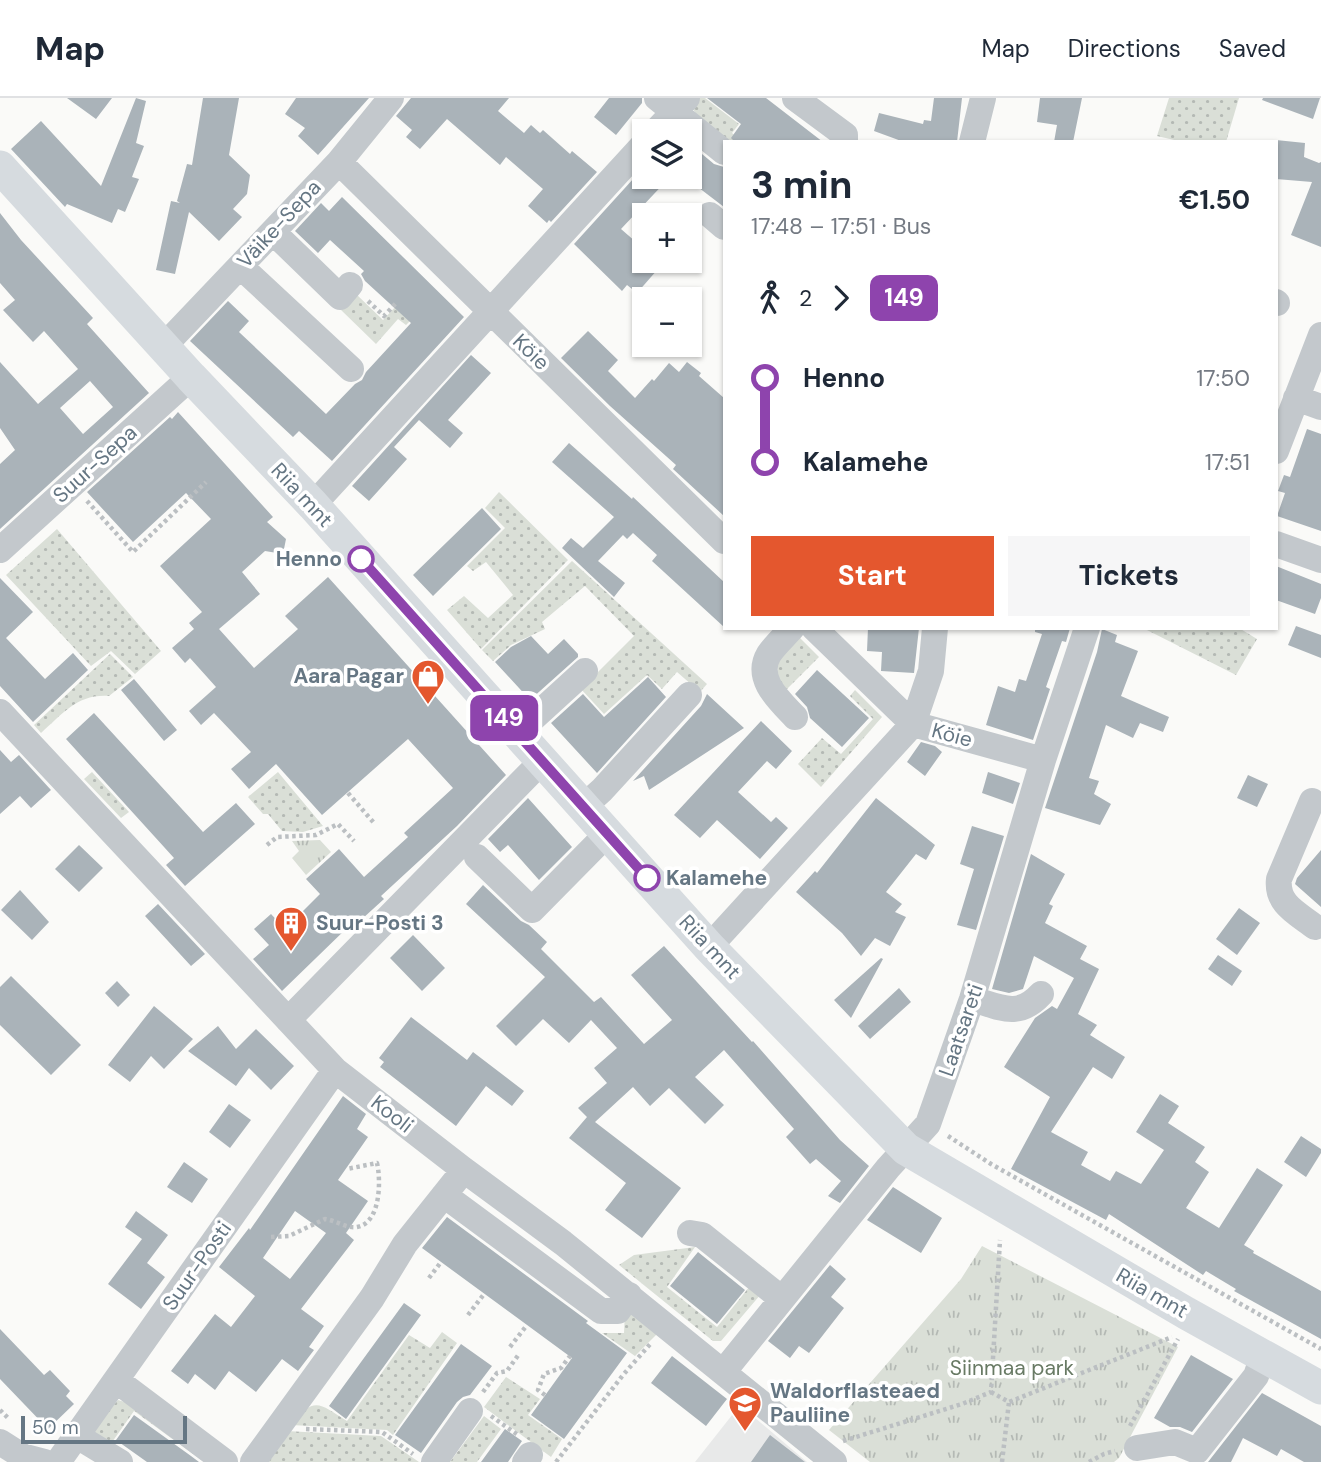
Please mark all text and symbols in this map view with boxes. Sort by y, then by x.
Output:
text: Map [35,27,105,70]
text: Map [982,33,1030,64]
text: Directions [1068,33,1181,64]
text: Saved [1219,33,1286,64]
map controls [632,119,702,357]
button: layers [632,119,702,189]
text: 3 min [751,160,852,210]
street label: Väike-Sepa [231,174,327,274]
text: €1.50 [1179,183,1250,217]
button: + [632,203,702,273]
text: 17:48 – 17:51 · Bus [751,211,931,241]
icon: walk [751,279,789,317]
icon: forward [822,279,860,317]
text: 149 [884,282,924,313]
text: 2 [799,283,812,313]
button: − [632,287,702,357]
street label: Köie [507,328,556,376]
text: Henno [803,361,885,395]
text: 17:50 [1196,363,1250,393]
street label: Suur-Sepa [47,419,143,509]
text: Kalamehe [803,445,928,479]
text: 17:51 [1205,447,1250,477]
street label: Riia mnt [265,457,339,533]
button: Start [751,536,994,616]
button: Tickets [1008,536,1250,616]
place label: Henno [276,545,342,573]
marker: Henno [348,546,374,572]
shop icon: Aara Pagar [409,657,447,706]
place label: Aara Pagar [293,662,404,690]
line badge: 149 [464,695,544,741]
text: 149 [484,702,524,733]
street label: Köie [929,716,975,754]
place label: Kalamehe [666,864,767,892]
marker: Kalamehe [634,865,660,891]
building icon: Suur-Posti 3 [272,904,310,953]
place label: Suur-Posti 3 [316,909,444,937]
street label: Riia mnt [673,909,747,985]
street label: Laatsareti [932,980,990,1080]
street label: Kooli [365,1089,419,1139]
street label: Suur-Posti [156,1216,238,1316]
street label: Riia mnt [1111,1261,1193,1325]
park label: Siinmaa park [950,1354,1075,1382]
place label: Waldorflasteaed Pauliine [770,1377,940,1429]
school or university icon: Waldorflasteaed Pauliine [726,1384,764,1433]
scale bar [21,1413,187,1445]
text: 50 m [32,1415,79,1440]

